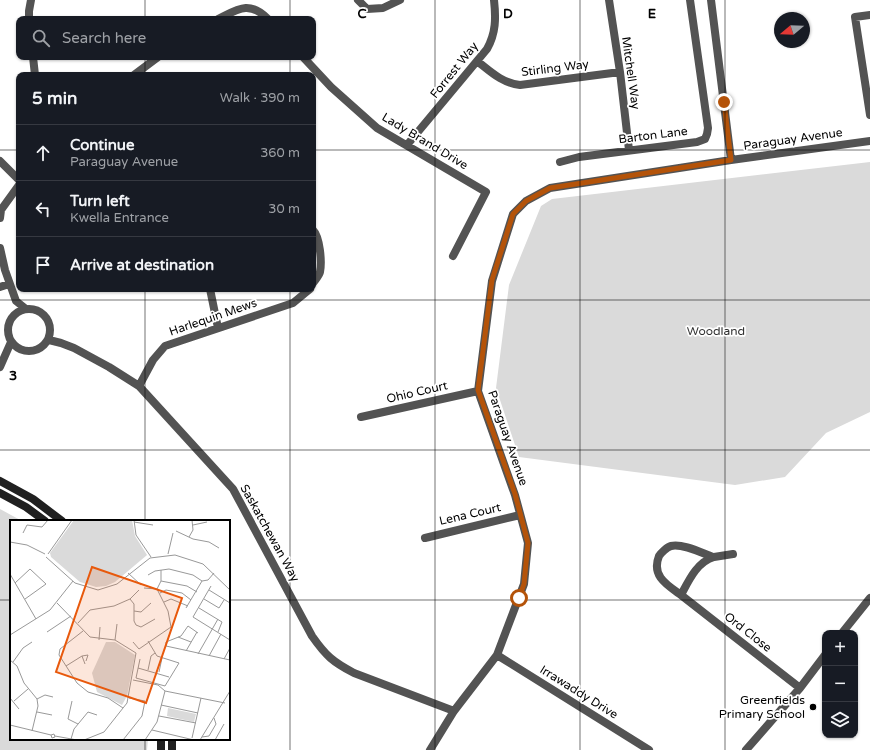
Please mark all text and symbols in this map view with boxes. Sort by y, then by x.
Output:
text: C [357,6,367,22]
text: D [503,6,513,22]
text: E [648,6,656,22]
north arrow [774,12,810,48]
search box [16,16,316,60]
icon: search [30,27,52,49]
text: Search here [62,29,146,47]
street label: Mitchell Way [619,36,643,111]
street label: Forrest Way [427,39,481,101]
street label: Stirling Way [520,57,590,79]
text: 5 min [32,88,77,109]
text: Walk · 390 m [220,90,300,106]
route end [715,93,733,111]
street label: Lady Brand Drive [379,110,471,172]
street label: Barton Lane [618,124,689,146]
street label: Paraguay Avenue [743,125,844,153]
text: Continue [70,136,134,154]
icon: ahead [32,142,54,164]
text: 360 m [260,145,300,161]
text: Paraguay Avenue [70,154,178,170]
text: Turn left [70,192,130,210]
icon: left [32,198,54,220]
text: 30 m [268,201,300,217]
text: Kwella Entrance [70,210,169,226]
icon: arrive [32,254,54,276]
text: Arrive at destination [70,256,214,274]
street label: Harlequin Mews [167,295,259,339]
park label: Woodland [687,324,745,338]
text: 3 [9,368,17,384]
street label: Ohio Court [385,378,449,406]
street label: Paraguay Avenue [485,389,531,488]
street label: Saskatchewan Way [237,482,303,585]
street label: Lena Court [438,500,503,528]
inset map [10,520,230,740]
route start [510,589,528,607]
street label: Ord Close [722,609,775,655]
map controls [822,630,858,738]
button: + [822,630,858,666]
street label: Irrawaddy Drive [537,662,621,722]
button: − [822,666,858,702]
place label: Greenfields Primary School [719,693,805,721]
marker: Greenfields Primary School [808,702,818,712]
button: layers [822,702,858,738]

